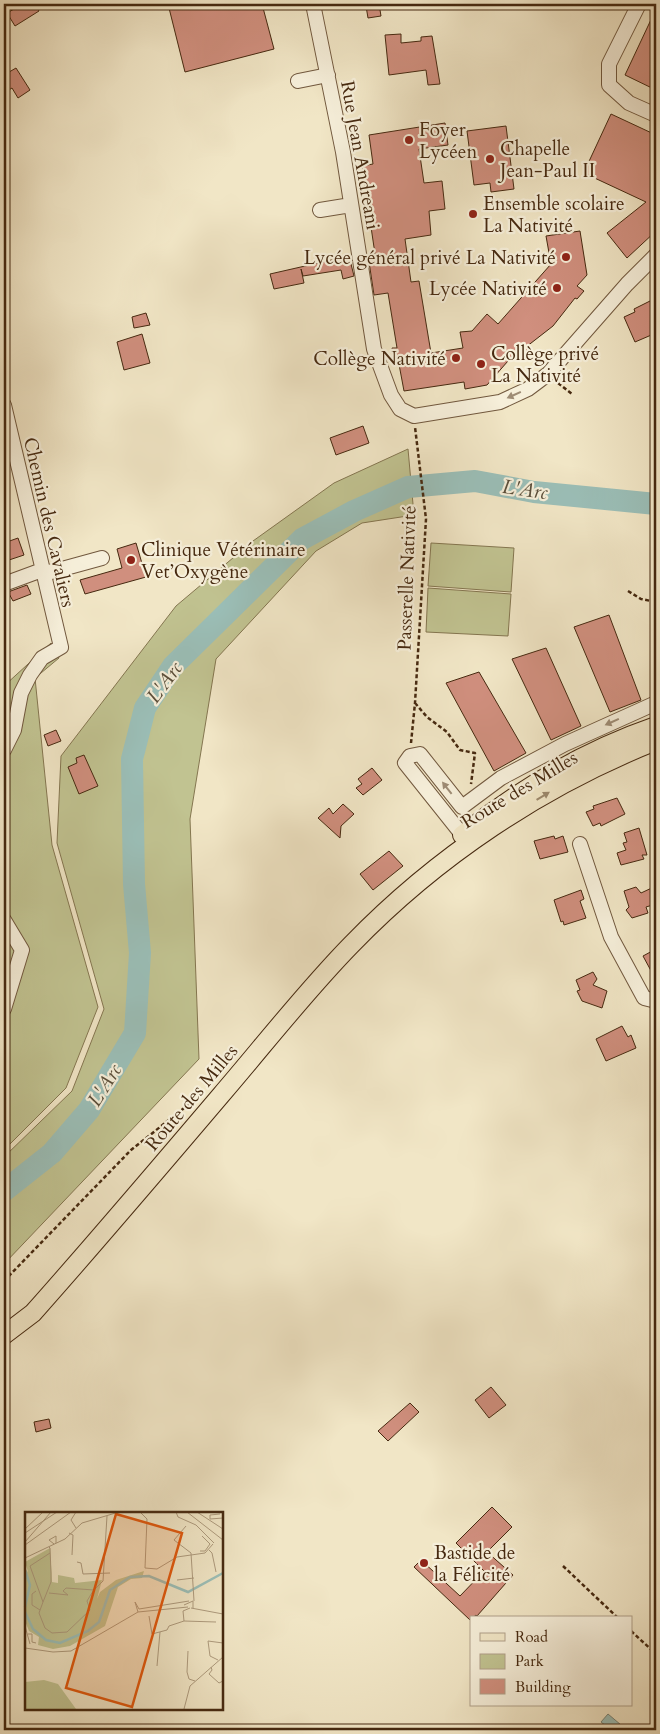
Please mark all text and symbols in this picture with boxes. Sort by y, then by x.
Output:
street label: Rue Jean Andreani [334,79,386,232]
place label: Foyer Lycéen [419,117,477,165]
marker: Foyer Lycéen [403,134,415,146]
place label: Chapelle Jean-Paul II [497,136,595,184]
marker: Chapelle Jean-Paul II [484,153,496,165]
place label: Ensemble scolaire La Nativité [483,191,625,239]
marker: Ensemble scolaire La Nativité [467,208,479,220]
place label: Lycée général privé La Nativité [304,245,556,271]
marker: Lycée général privé La Nativité [560,251,572,263]
place label: Lycée Nativité [429,276,547,302]
marker: Lycée Nativité [551,282,563,294]
place label: Collège privé La Nativité [491,341,599,389]
place label: Collège Nativité [313,346,446,372]
marker: Collège Nativité [450,352,462,364]
marker: Collège privé La Nativité [475,358,487,370]
one-way arrow [507,392,521,400]
street label: Chemin des Cavaliers [17,435,81,610]
water label: L'Arc [501,473,550,506]
street label: Passerelle Nativité [391,505,423,651]
place label: Clinique Vétérinaire Vet’Oxygène [141,537,306,585]
marker: Clinique Vétérinaire Vet’Oxygène [125,554,137,566]
water label: L'Arc [140,656,189,709]
one-way arrow [605,719,619,727]
street label: Route des Milles [456,745,583,835]
one-way arrow [441,782,452,795]
one-way arrow [536,792,550,801]
street label: Route des Milles [139,1039,244,1156]
water label: L'Arc [81,1059,128,1112]
inset map [25,1512,222,1709]
place label: Bastide de la Félicité [434,1540,515,1588]
marker: Bastide de la Félicité [418,1557,430,1569]
legend [470,1616,632,1706]
text: Road [515,1627,548,1647]
text: Park [515,1651,544,1671]
text: Building [515,1677,571,1697]

